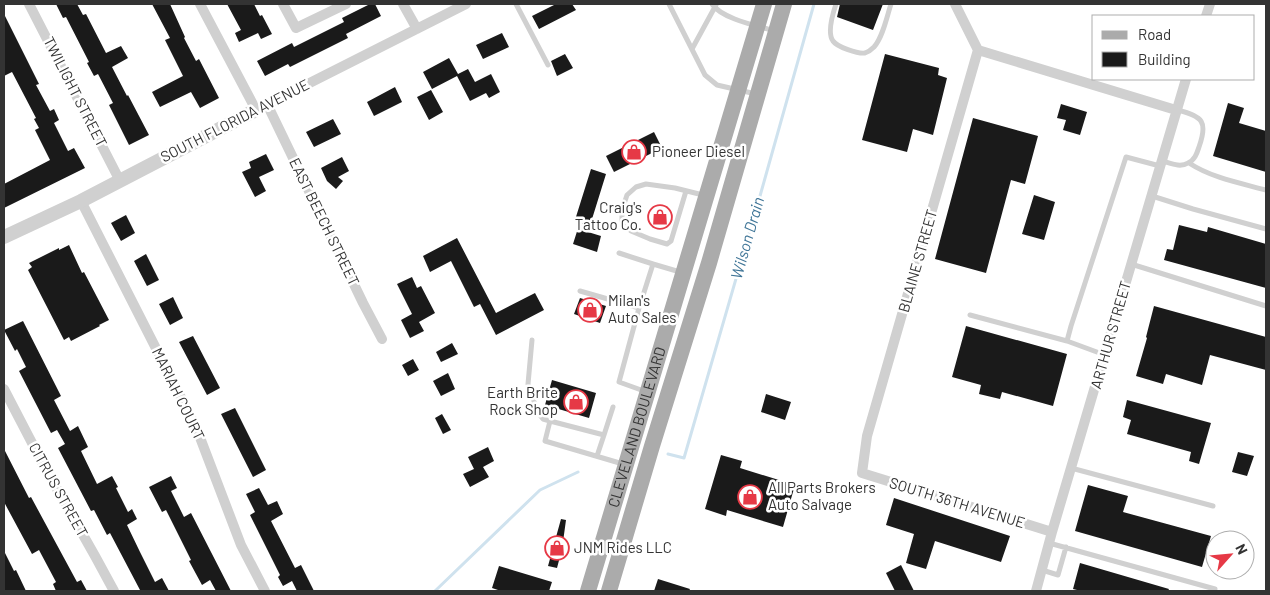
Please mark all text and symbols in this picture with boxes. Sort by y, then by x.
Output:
legend [1092,15,1255,80]
text: Road [1138,25,1171,43]
street label: TWILIGHT STREET [40,33,111,150]
text: Building [1138,50,1191,68]
street label: SOUTH FLORIDA AVENUE [157,75,312,165]
shop icon: Pioneer Diesel [621,139,647,165]
place label: Pioneer Diesel [652,142,745,160]
street label: EAST BEECH STREET [286,155,364,288]
water label: Wilson Drain [726,195,767,281]
place label: Craig's Tattoo Co. [575,198,642,233]
shop icon: Craig's Tattoo Co. [647,204,673,230]
street label: BLAINE STREET [894,207,940,314]
street label: ARTHUR STREET [1086,279,1134,391]
place label: Milan's Auto Sales [608,291,676,326]
shop icon: Milan's Auto Sales [577,297,603,323]
street label: MARIAH COURT [149,344,209,443]
street label: CLEVELAND BOULEVARD [604,345,669,509]
place label: Earth Brite Rock Shop [487,383,558,418]
shop icon: Earth Brite Rock Shop [563,389,589,415]
street label: CITRUS STREET [26,439,92,540]
street label: SOUTH 36TH AVENUE [887,473,1027,531]
place label: All Parts Brokers Auto Salvage [768,478,876,513]
shop icon: All Parts Brokers Auto Salvage [737,484,763,510]
north arrow [1205,530,1255,580]
shop icon: JNM Rides LLC [544,535,570,561]
place label: JNM Rides LLC [574,538,672,556]
text: N [1232,541,1252,557]

